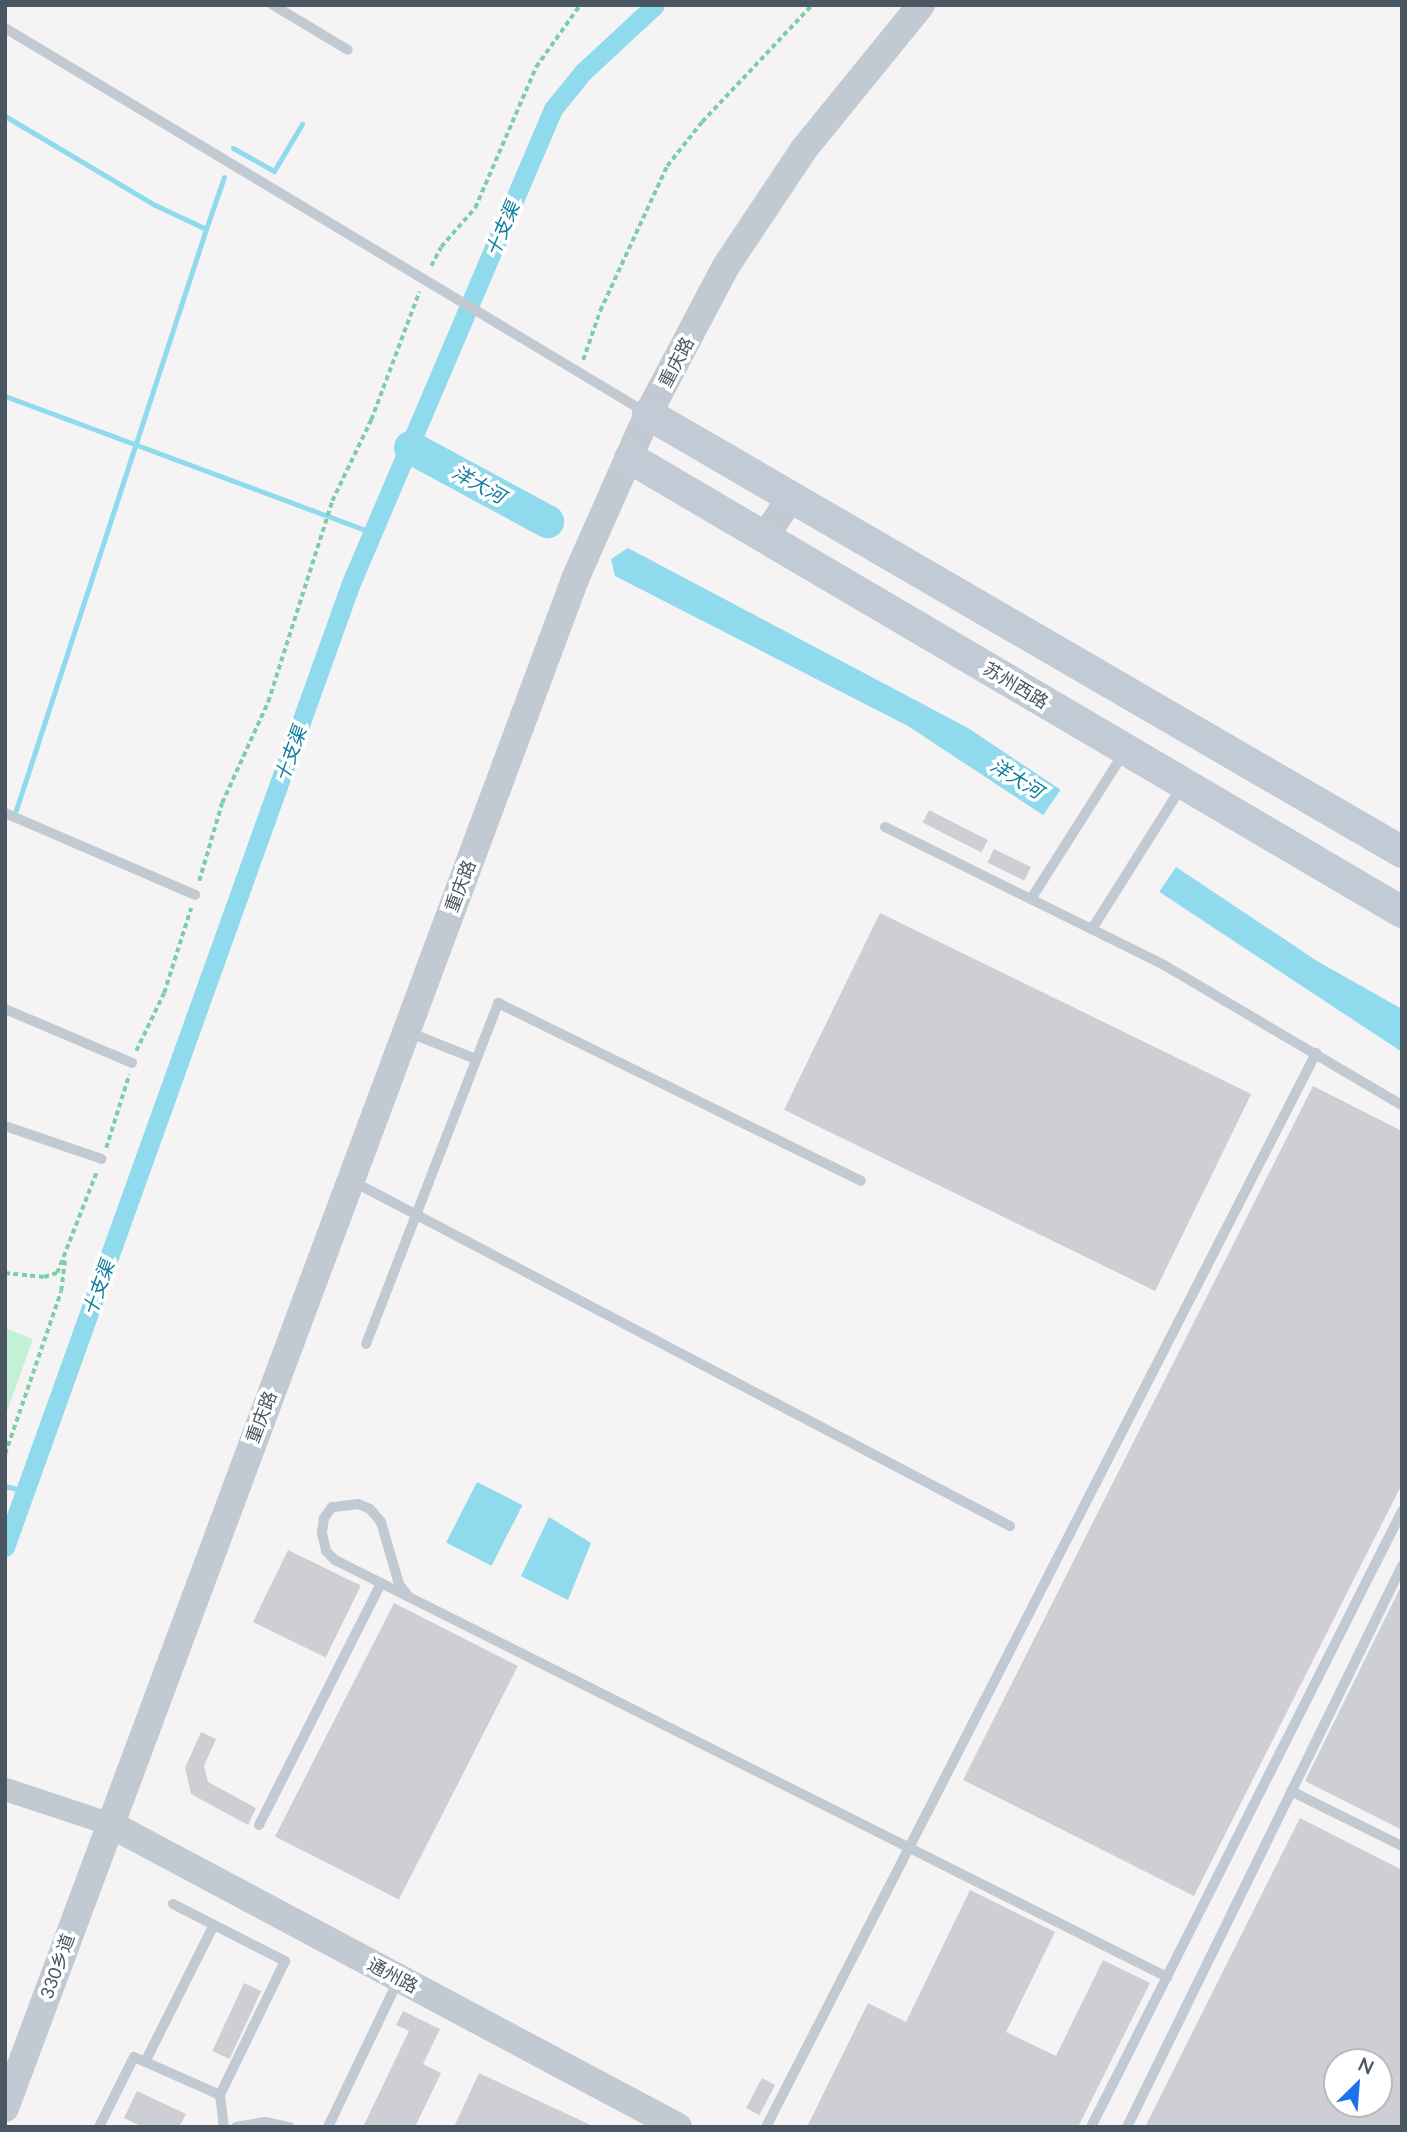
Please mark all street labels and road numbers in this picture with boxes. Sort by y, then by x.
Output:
street label: 重庆路 [654,333,698,391]
street label: 苏州西路 [980,657,1052,713]
street label: 重庆路 [440,857,480,915]
street label: 重庆路 [241,1388,281,1446]
street label: 330乡道 [35,1931,79,2001]
street label: 通州路 [364,1953,422,1997]

